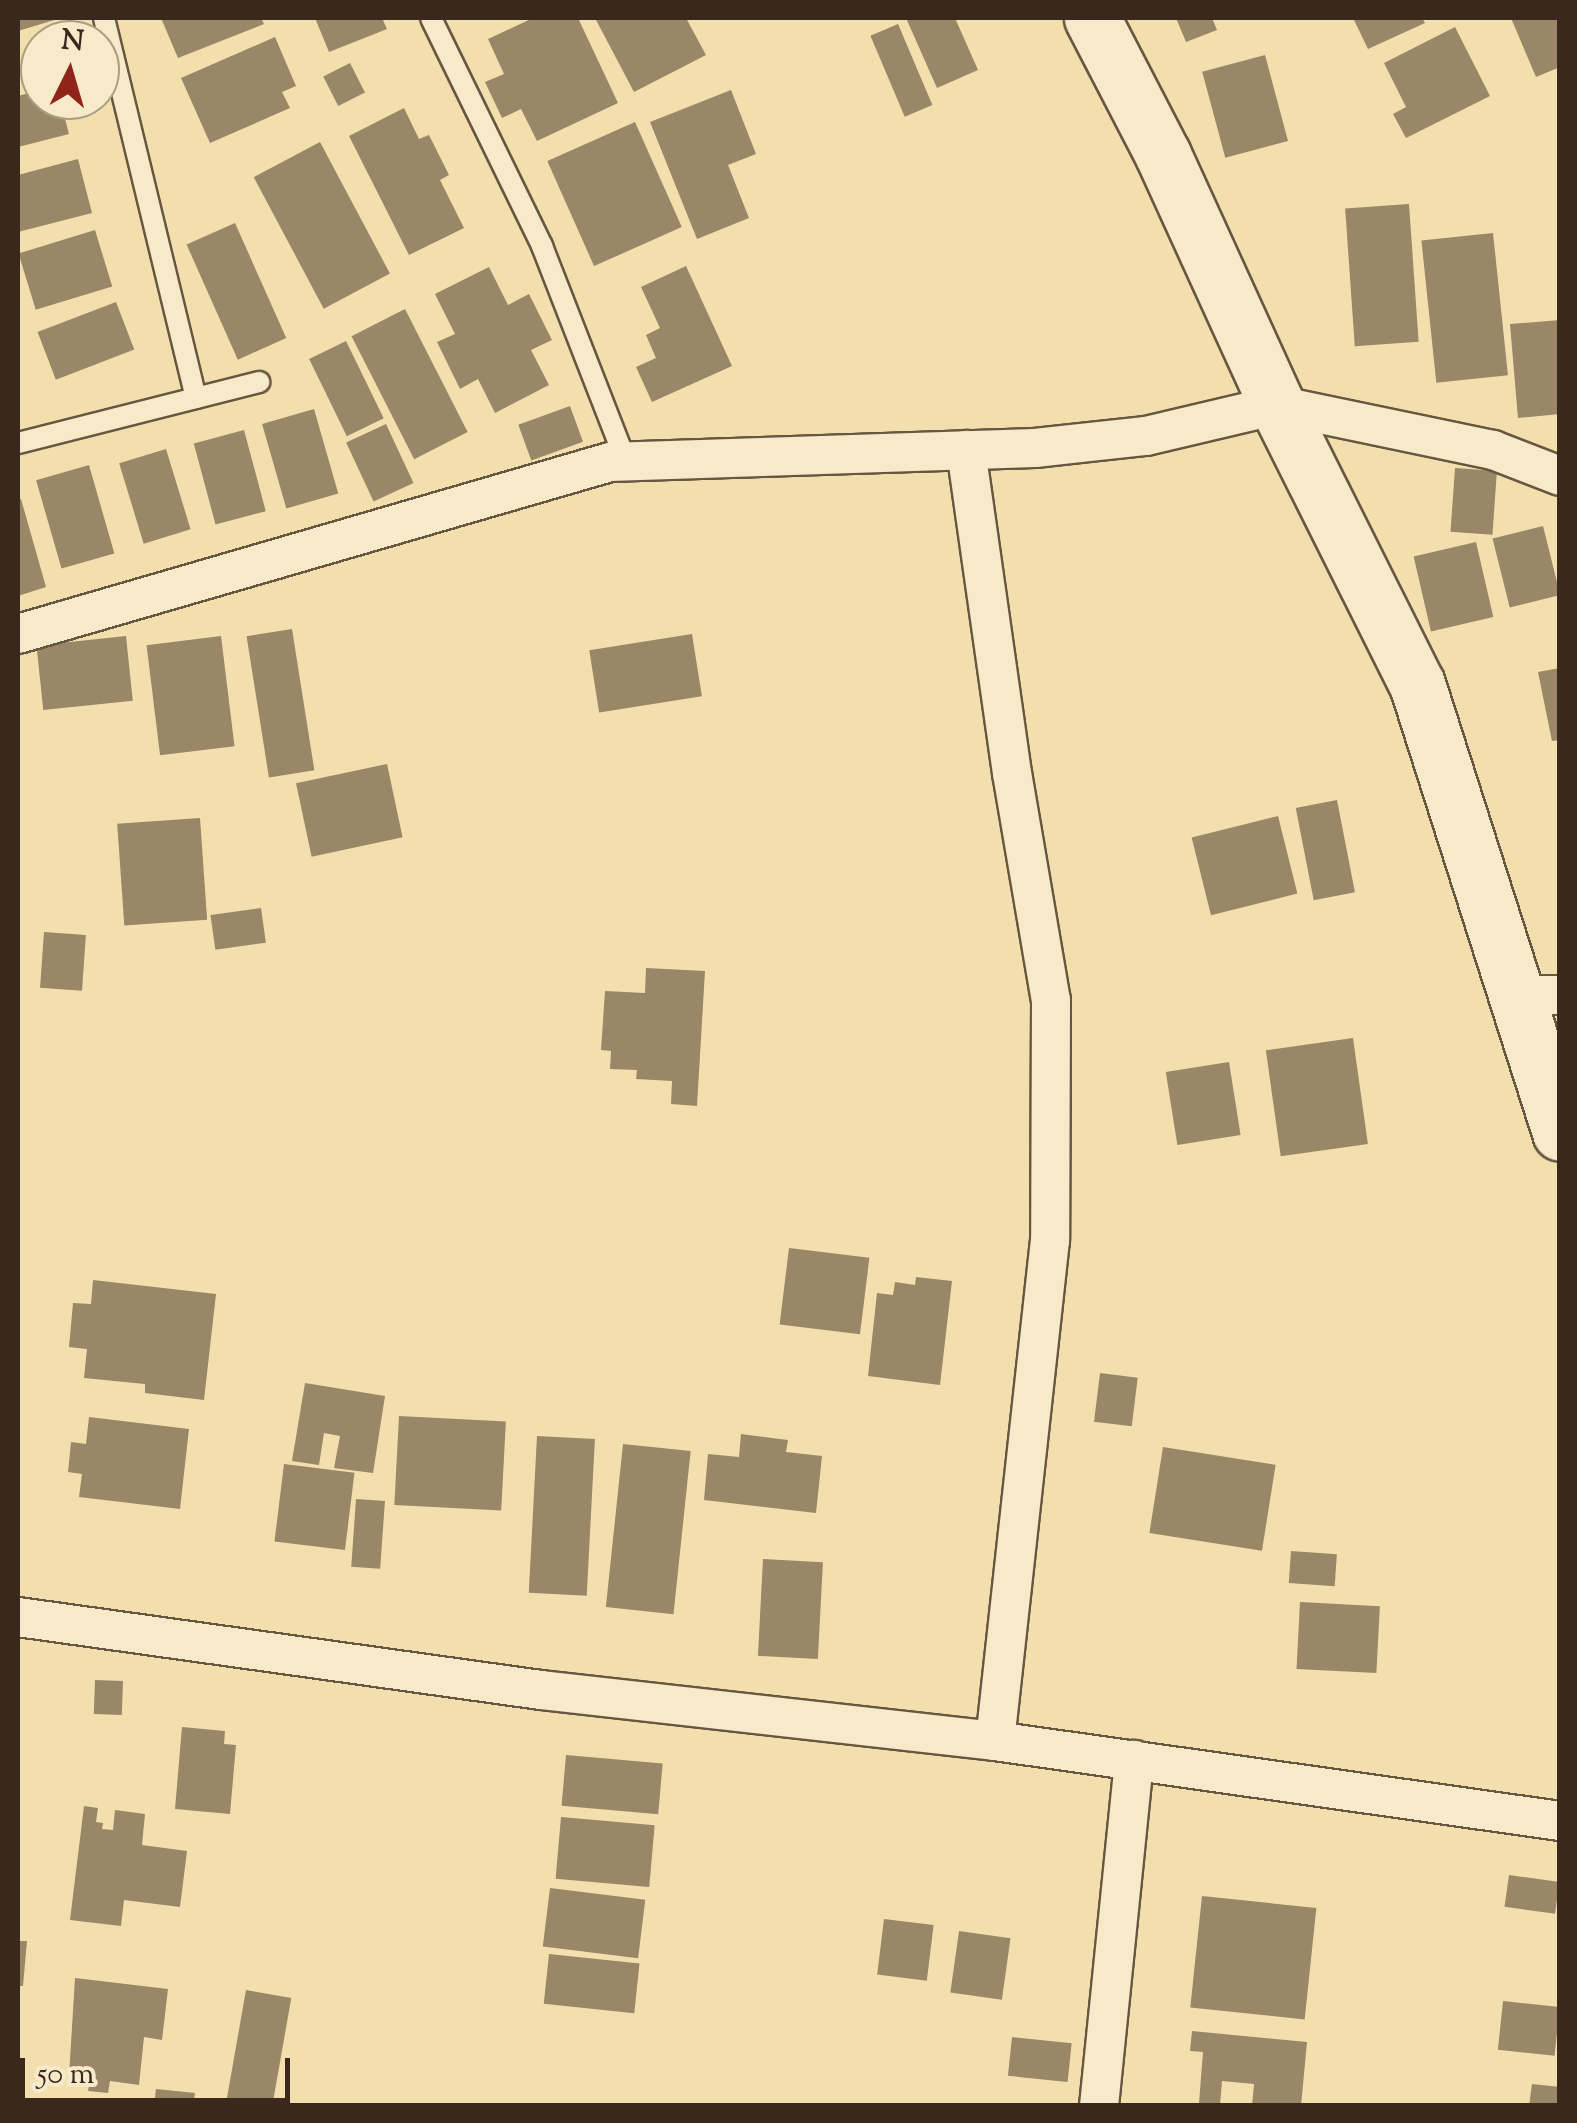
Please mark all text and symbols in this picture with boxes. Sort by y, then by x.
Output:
north arrow [20,20,120,120]
text: N [60,21,85,63]
scale bar [25,2038,295,2100]
text: 50 m [37,2054,94,2097]

